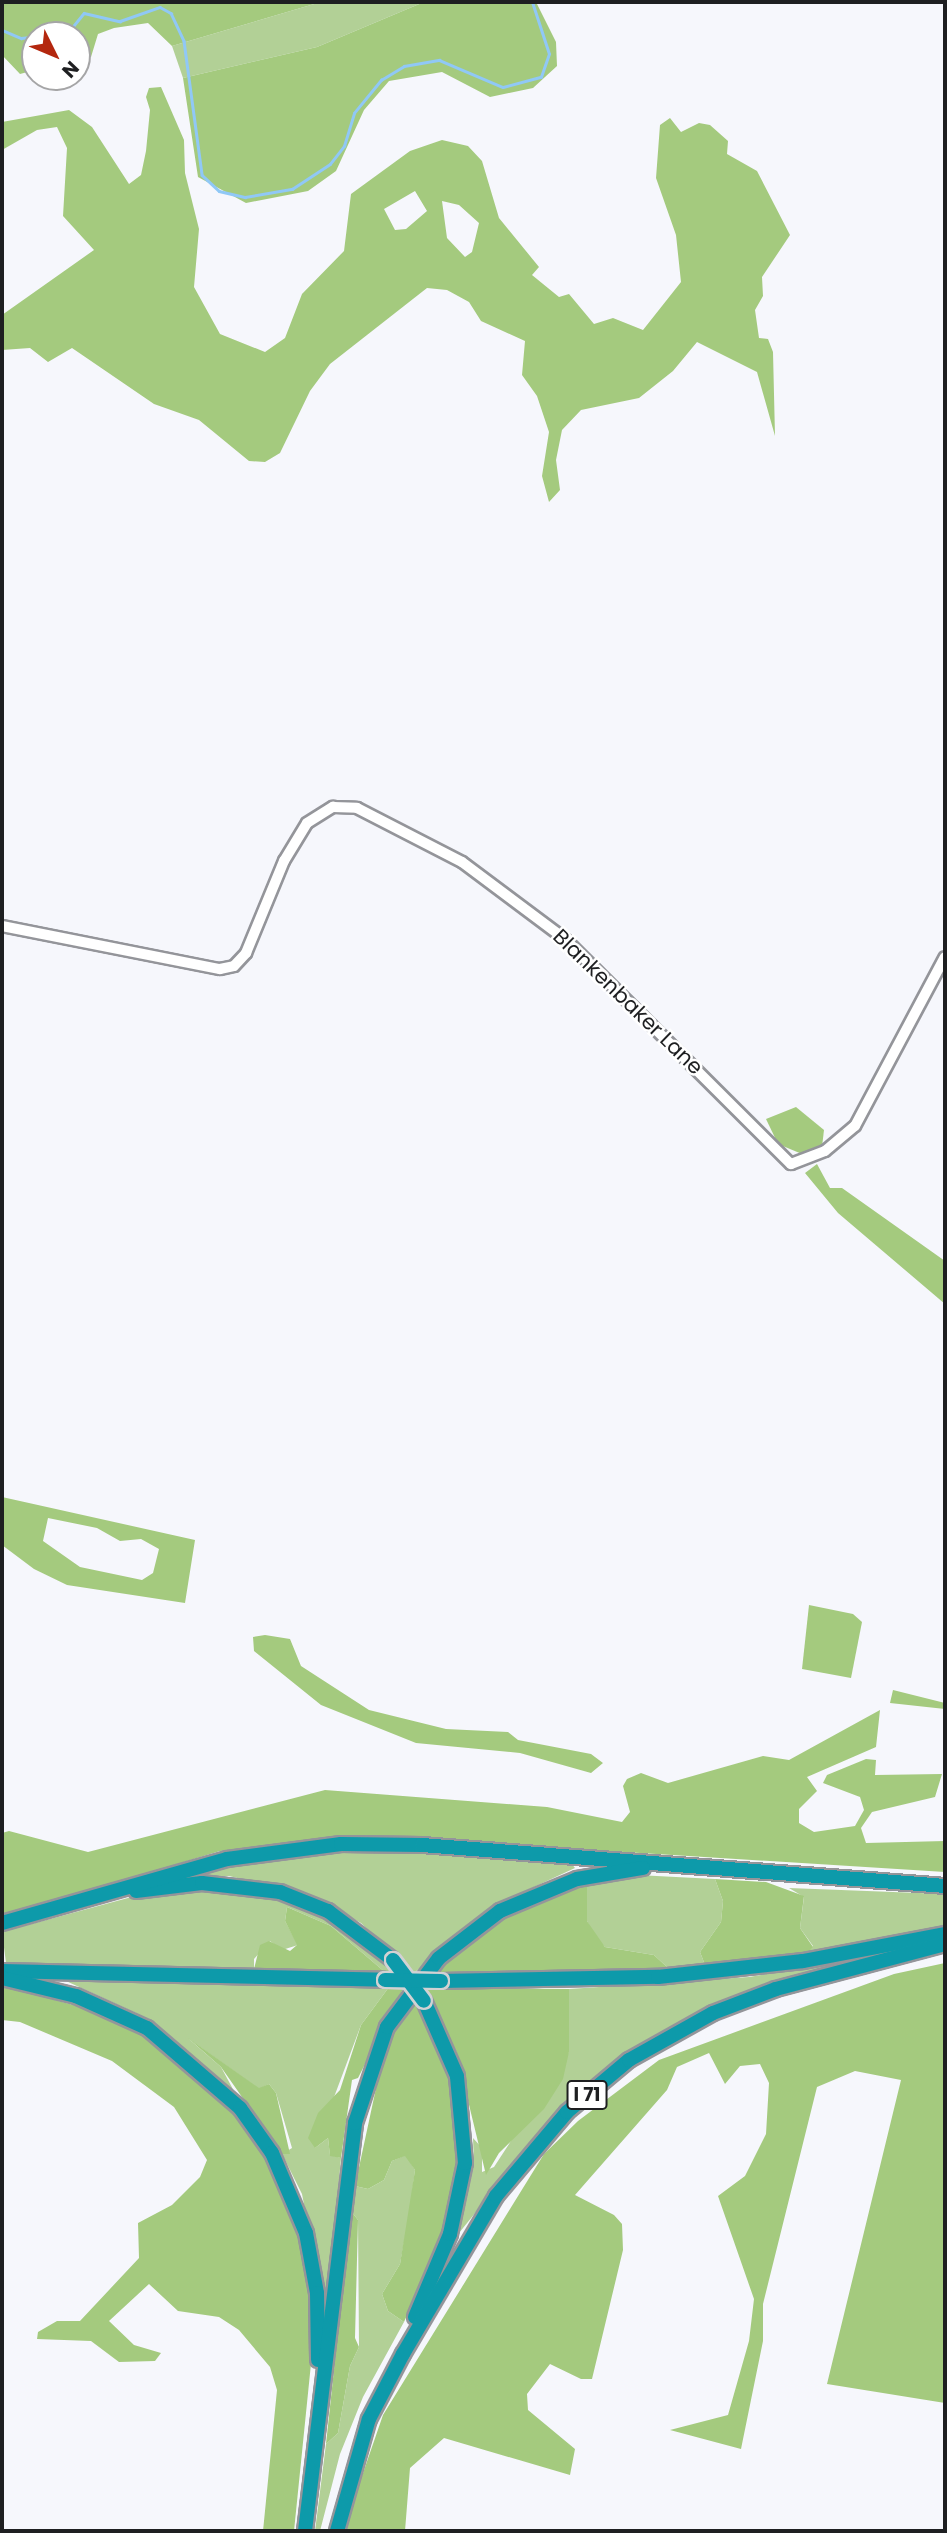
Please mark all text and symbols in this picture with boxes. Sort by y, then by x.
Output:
north arrow [21,21,91,91]
text: N [56,55,85,84]
street label: Blankenbaker Lane [548,924,708,1080]
road number: I 71 [566,2080,608,2110]

